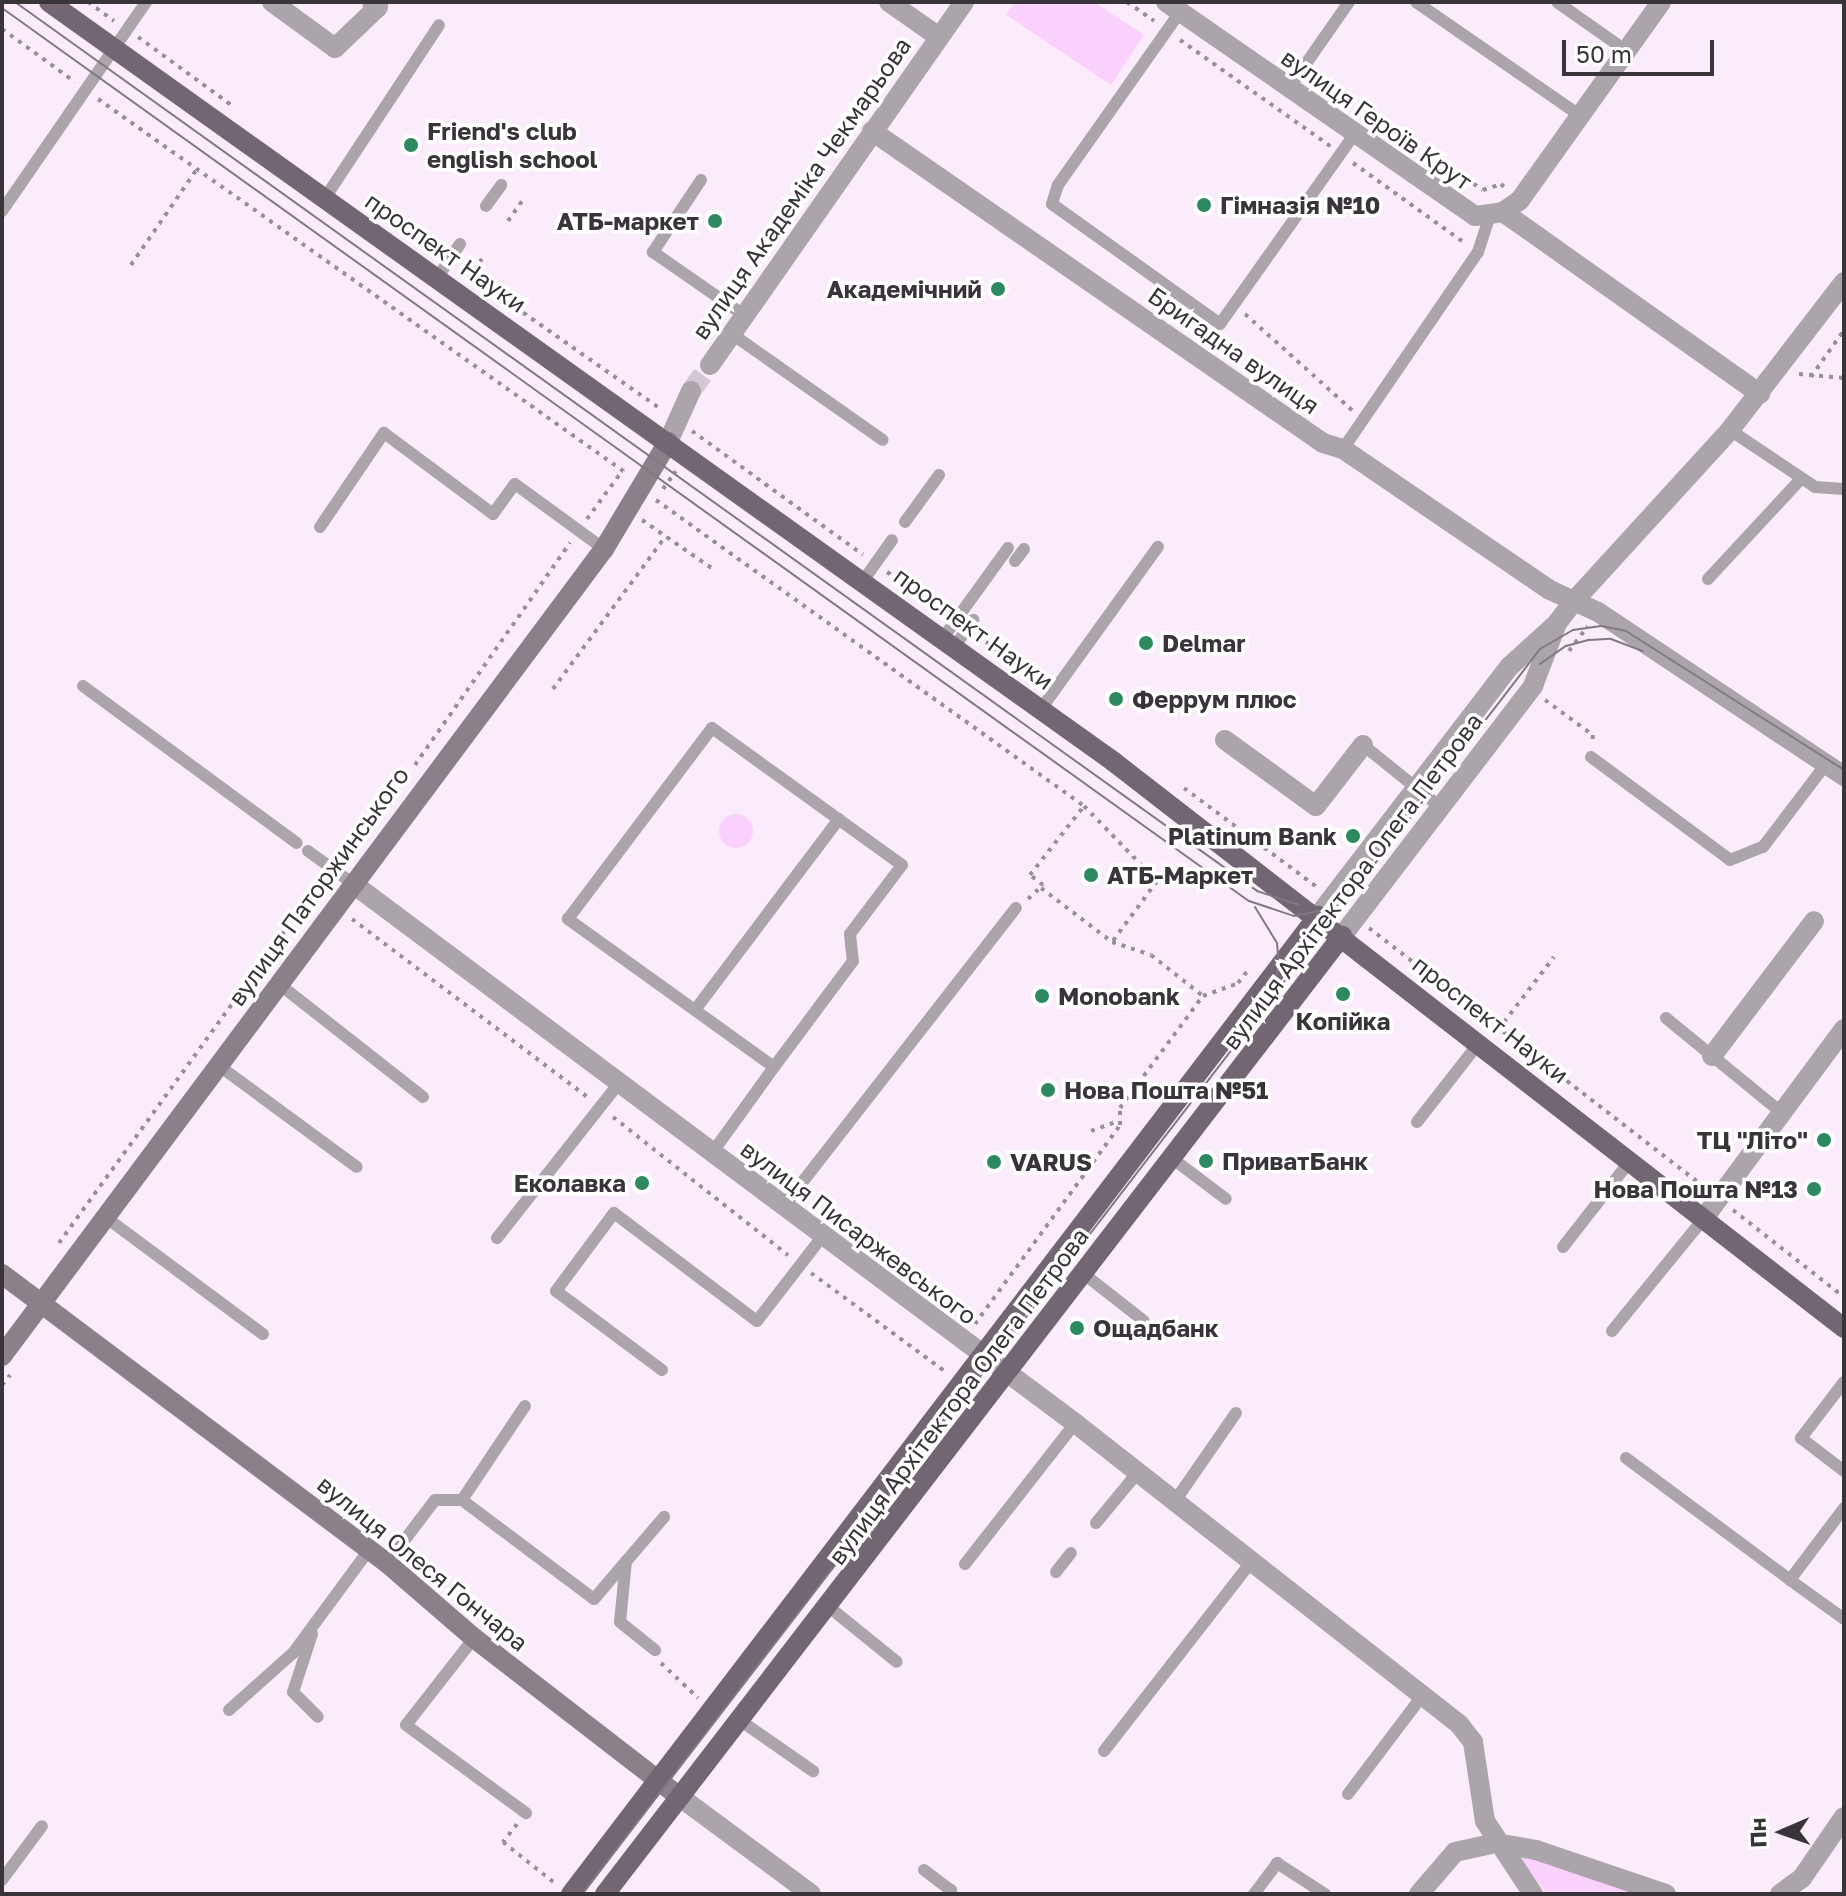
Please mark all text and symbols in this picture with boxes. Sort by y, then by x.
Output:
scale bar [1566,24,1718,74]
street label: вулиця Академіка Чекмарьова [685,32,917,344]
text: 50 m [1576,39,1632,68]
street label: вулиця Героїв Крут [1276,42,1478,196]
place label: Friend's club english school [427,117,598,173]
marker: Friend's club english school [402,136,420,154]
street label: проспект Науки [360,186,532,318]
place label: Гімназія №10 [1220,191,1380,219]
marker: Гімназія №10 [1195,196,1213,214]
place label: АТБ-маркет [557,207,699,235]
marker: АТБ-маркет [706,212,724,230]
place label: Академічний [827,275,982,303]
marker: Академічний [989,280,1007,298]
street label: Бригадна вулиця [1143,280,1325,420]
street label: проспект Науки [889,561,1059,695]
place label: Delmar [1162,629,1246,657]
marker: Delmar [1137,634,1155,652]
place label: Феррум плюс [1132,685,1297,713]
marker: Феррум плюс [1107,690,1125,708]
street label: вулиця Архітектора Олега Петрова [1216,707,1488,1055]
street label: вулиця Паторжинського [222,761,414,1011]
place label: Platinum Bank [1168,822,1337,850]
marker: Platinum Bank [1344,827,1362,845]
place label: АТБ-Маркет [1107,861,1253,889]
marker: АТБ-Маркет [1082,866,1100,884]
street label: проспект Науки [1407,949,1575,1089]
place label: Monobank [1058,982,1180,1010]
marker: Копійка [1334,985,1352,1003]
marker: Monobank [1033,987,1051,1005]
place label: Копійка [1296,1007,1390,1035]
place label: Нова Пошта №51 [1064,1076,1268,1104]
marker: Нова Пошта №51 [1039,1081,1057,1099]
place label: ТЦ "Літо" [1697,1126,1808,1154]
marker: ТЦ "Літо" [1815,1131,1833,1149]
street label: вулиця Писаржевського [735,1134,983,1330]
place label: ПриватБанк [1222,1147,1368,1175]
place label: VARUS [1010,1148,1092,1176]
marker: ПриватБанк [1197,1152,1215,1170]
marker: VARUS [985,1153,1003,1171]
place label: Еколавка [514,1169,626,1197]
marker: Еколавка [633,1174,651,1192]
place label: Нова Пошта №13 [1594,1175,1798,1203]
marker: Нова Пошта №13 [1805,1180,1823,1198]
street label: вулиця Архітектора Олега Петрова [822,1222,1094,1570]
place label: Ощадбанк [1093,1314,1219,1342]
marker: Ощадбанк [1068,1319,1086,1337]
street label: вулиця Олеся Гончара [312,1469,534,1657]
north arrow [1742,1792,1822,1872]
text: Пн [1744,1817,1772,1848]

